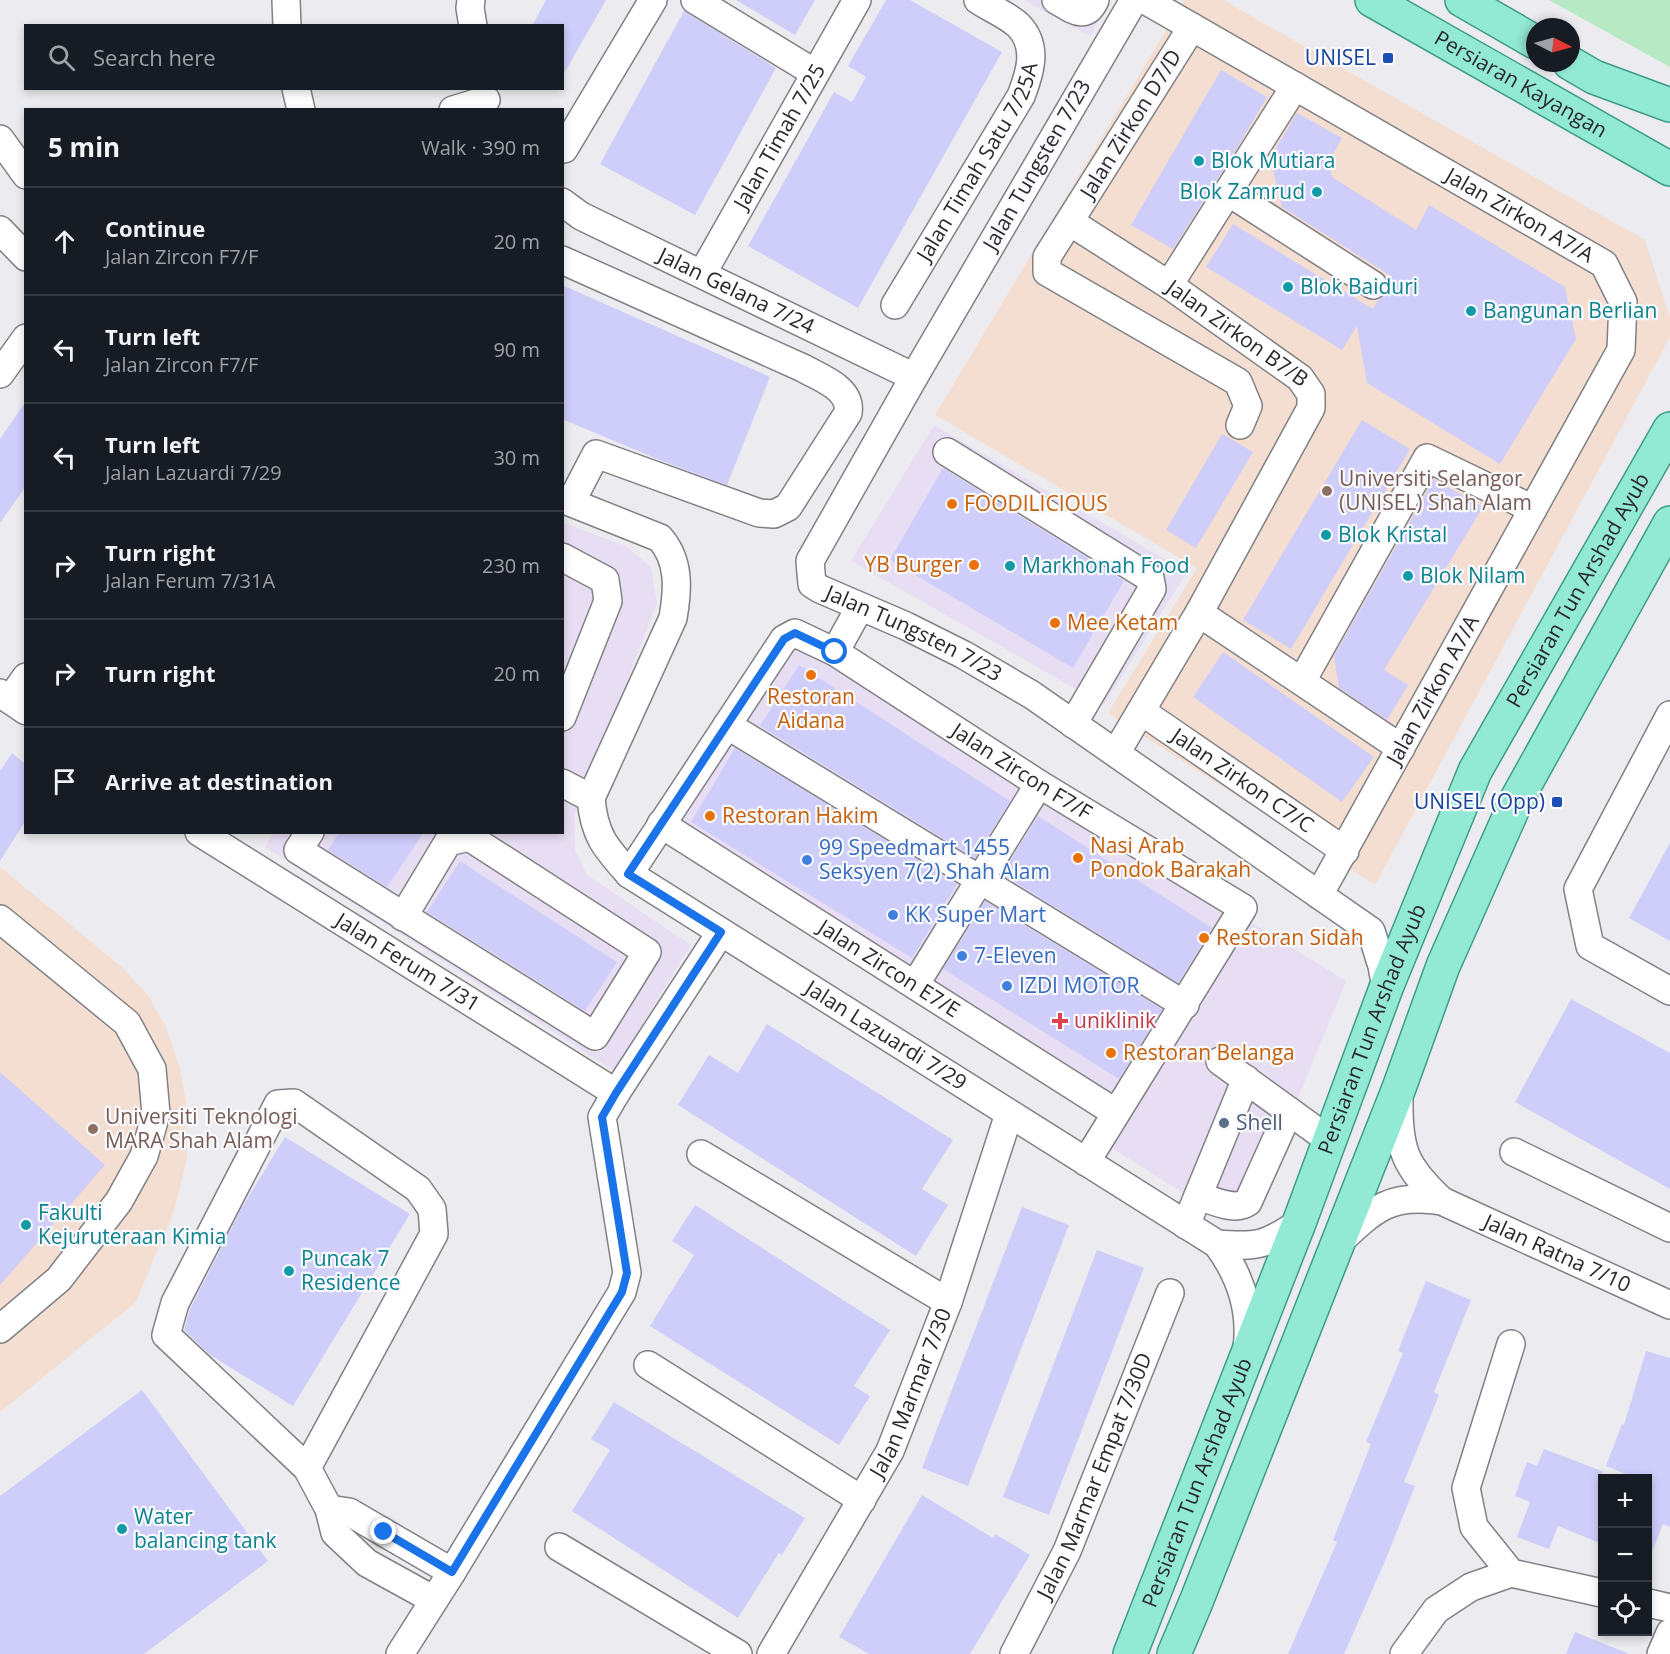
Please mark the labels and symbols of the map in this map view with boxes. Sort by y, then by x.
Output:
north arrow [1526,18,1580,72]
street label: Persiaran Kayangan [1430,23,1613,144]
place label: UNISEL [1305,43,1376,71]
street label: Jalan Zirkon D7/D [1072,44,1187,205]
marker: UNISEL [1381,51,1395,65]
street label: Jalan Timah 7/25 [726,58,831,215]
street label: Jalan Timah Satu 7/25A [909,59,1044,268]
street label: Jalan Tungsten 7/23 [975,74,1096,257]
place label: Blok Mutiara [1211,146,1335,174]
marker: Blok Mutiara [1192,154,1206,168]
street label: Jalan Zirkon A7/A [1439,160,1600,269]
place label: Blok Zamrud [1180,177,1305,205]
marker: Blok Zamrud [1310,185,1324,199]
street label: Jalan Gelana 7/24 [652,240,819,340]
street label: Jalan Zirkon B7/B [1160,272,1314,393]
place label: Blok Baiduri [1300,272,1418,300]
marker: Blok Baiduri [1281,280,1295,294]
place label: Bangunan Berlian [1483,296,1657,324]
marker: Bangunan Berlian [1464,304,1478,318]
place label: Universiti Selangor (UNISEL) Shah Alam [1339,464,1532,516]
street label: Persiaran Tun Arshad Ayub [1499,467,1655,712]
marker: Universiti Selangor (UNISEL) Shah Alam [1320,484,1334,498]
place label: FOODILICIOUS [964,489,1108,517]
marker: FOODILICIOUS [945,497,959,511]
place label: Blok Kristal [1338,520,1447,548]
marker: Blok Kristal [1319,528,1333,542]
place label: YB Burger [864,550,962,578]
place label: Markhonah Food [1022,551,1190,579]
marker: YB Burger [967,558,981,572]
marker: Markhonah Food [1003,559,1017,573]
place label: Blok Nilam [1420,561,1526,589]
marker: Blok Nilam [1401,569,1415,583]
street label: Jalan Tungsten 7/23 [820,577,1007,687]
place label: Mee Ketam [1067,608,1178,636]
street label: Jalan Zirkon A7/A [1378,609,1485,771]
marker: Mee Ketam [1048,616,1062,630]
route start [821,638,847,664]
marker: Restoran Aidana [804,668,818,682]
place label: Restoran Aidana [767,682,855,734]
street label: Jalan Zircon F7/F [945,715,1098,826]
street label: Jalan Zirkon C7/C [1165,720,1320,839]
place label: UNISEL (Opp) [1414,787,1545,815]
marker: UNISEL (Opp) [1550,795,1564,809]
place label: Restoran Hakim [722,801,878,829]
marker: Restoran Hakim [703,809,717,823]
place label: Nasi Arab Pondok Barakah [1090,831,1251,883]
place label: 99 Speedmart 1455 Seksyen 7(2) Shah Alam [819,833,1050,885]
marker: Nasi Arab Pondok Barakah [1071,851,1085,865]
marker: 99 Speedmart 1455 Seksyen 7(2) Shah Alam [800,853,814,867]
place label: KK Super Mart [905,900,1046,928]
street label: Persiaran Tun Arshad Ayub [1311,900,1432,1158]
street label: Jalan Ferum 7/31 [329,905,486,1017]
marker: KK Super Mart [886,908,900,922]
street label: Jalan Zircon E7/E [812,911,966,1023]
place label: Restoran Sidah [1216,923,1364,951]
marker: Restoran Sidah [1197,931,1211,945]
place label: 7-Eleven [974,941,1057,969]
marker: 7-Eleven [955,949,969,963]
place label: IZDI MOTOR [1019,971,1140,999]
street label: Jalan Lazuardi 7/29 [799,972,972,1096]
marker: IZDI MOTOR [1000,979,1014,993]
place label: uniklinik [1074,1006,1156,1034]
marker: uniklinik [1051,1012,1069,1030]
place label: Restoran Belanga [1123,1038,1295,1066]
marker: Restoran Belanga [1104,1046,1118,1060]
place label: Universiti Teknologi MARA Shah Alam [105,1102,297,1154]
place label: Shell [1236,1108,1283,1136]
marker: Shell [1217,1116,1231,1130]
marker: Universiti Teknologi MARA Shah Alam [86,1122,100,1136]
place label: Fakulti Kejuruteraan Kimia [38,1198,226,1250]
street label: Jalan Ratna 7/10 [1478,1206,1635,1298]
marker: Fakulti Kejuruteraan Kimia [19,1218,33,1232]
place label: Puncak 7 Residence [301,1244,400,1296]
marker: Puncak 7 Residence [282,1264,296,1278]
street label: Jalan Marmar 7/30 [862,1304,957,1484]
street label: Jalan Marmar Empat 7/30D [1029,1348,1158,1605]
street label: Persiaran Tun Arshad Ayub [1135,1353,1258,1611]
place label: Water balancing tank [134,1502,277,1554]
route end [370,1518,396,1544]
marker: Water balancing tank [115,1522,129,1536]

